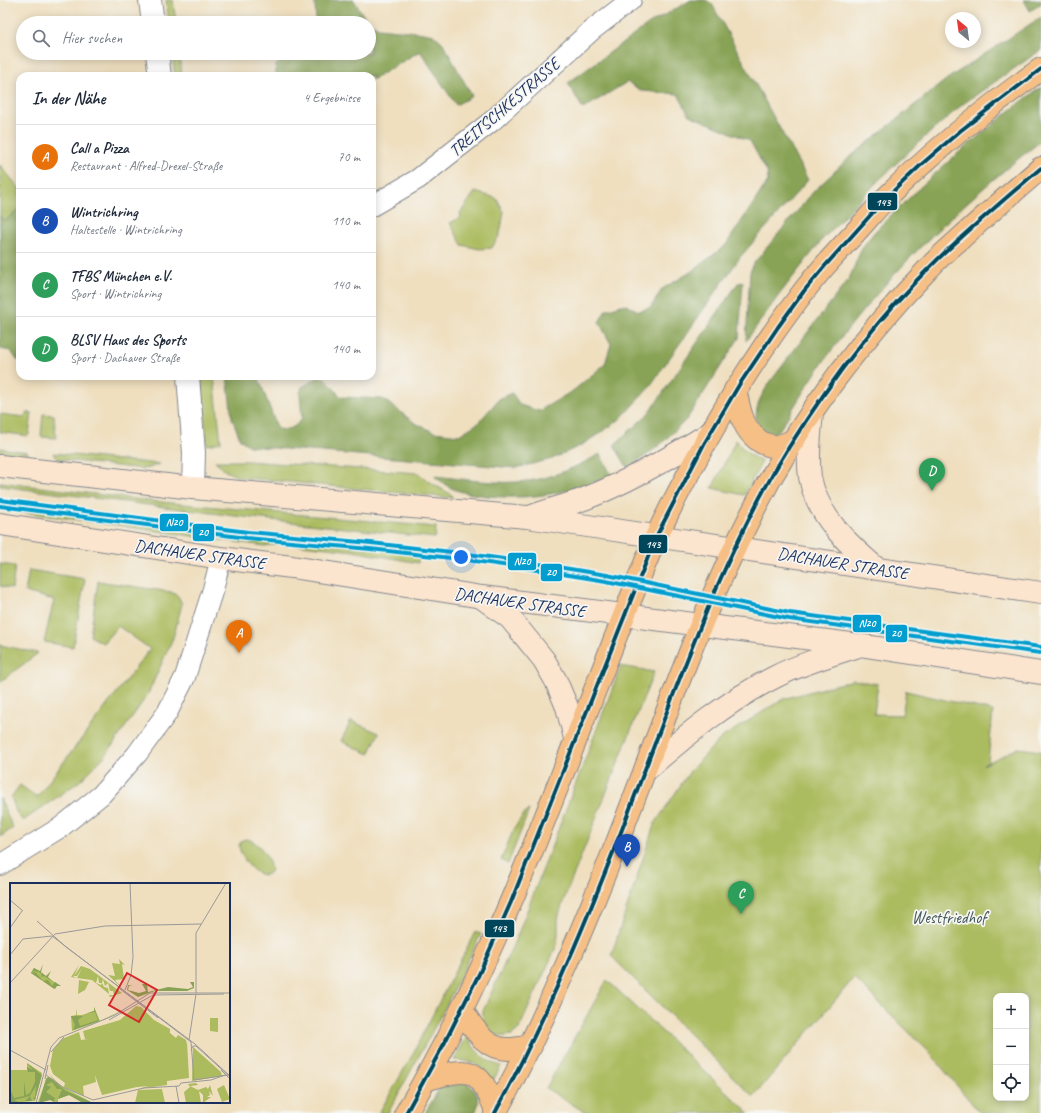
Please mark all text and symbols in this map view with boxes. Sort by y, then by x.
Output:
north arrow [945,12,981,48]
search box [16,16,376,60]
icon: search [30,27,52,49]
text: Hier suchen [62,29,122,48]
street label: TREITSCHKESTRASSE [445,52,566,161]
text: In der Nähe [32,88,105,109]
text: 4 Ergebnisse [304,90,360,106]
text: Call a Pizza [70,139,129,158]
text: A [42,149,48,165]
text: 70 m [338,149,360,165]
text: Restaurant · Alfred-Drexel-Straße [70,158,222,174]
line badge: 143 [867,192,898,211]
text: 143 [876,195,891,209]
text: Wintrichring [70,203,137,222]
text: B [42,213,48,229]
text: 110 m [332,213,360,229]
text: Haltestelle · Wintrichring [70,222,182,238]
text: TFBS München e.V. [70,267,172,286]
text: C [42,277,48,293]
text: 140 m [332,277,360,293]
text: Sport · Wintrichring [70,286,161,302]
text: BLSV Haus des Sports [70,331,186,350]
text: D [41,341,49,357]
text: 140 m [332,341,360,357]
text: Sport · Dachauer Straße [70,350,180,366]
pin: D [919,458,945,491]
line badge: N20 [159,513,189,532]
text: N20 [166,515,183,529]
line badge: 20 [192,523,215,542]
text: 20 [198,525,209,539]
line badge: 143 [638,534,668,554]
street label: DACHAUER STRASSE [133,535,269,574]
text: 143 [646,537,661,551]
street label: DACHAUER STRASSE [776,543,912,585]
your location [451,547,471,567]
line badge: N20 [507,552,537,571]
text: N20 [514,554,531,568]
line badge: 20 [540,563,563,582]
text: 20 [546,565,557,579]
street label: DACHAUER STRASSE [453,583,589,622]
line badge: N20 [852,614,882,633]
text: N20 [859,616,876,630]
pin: A [226,620,252,653]
line badge: 20 [885,624,908,643]
text: 20 [891,626,902,640]
pin: B [614,834,640,867]
pin: C [728,881,754,914]
inset map [10,883,230,1103]
park label: Westfriedhof [912,907,990,928]
line badge: 143 [484,919,515,938]
text: 143 [492,921,507,935]
map controls [993,993,1029,1101]
button: + [993,993,1029,1029]
button: − [993,1029,1029,1065]
button: locate [993,1065,1029,1101]

